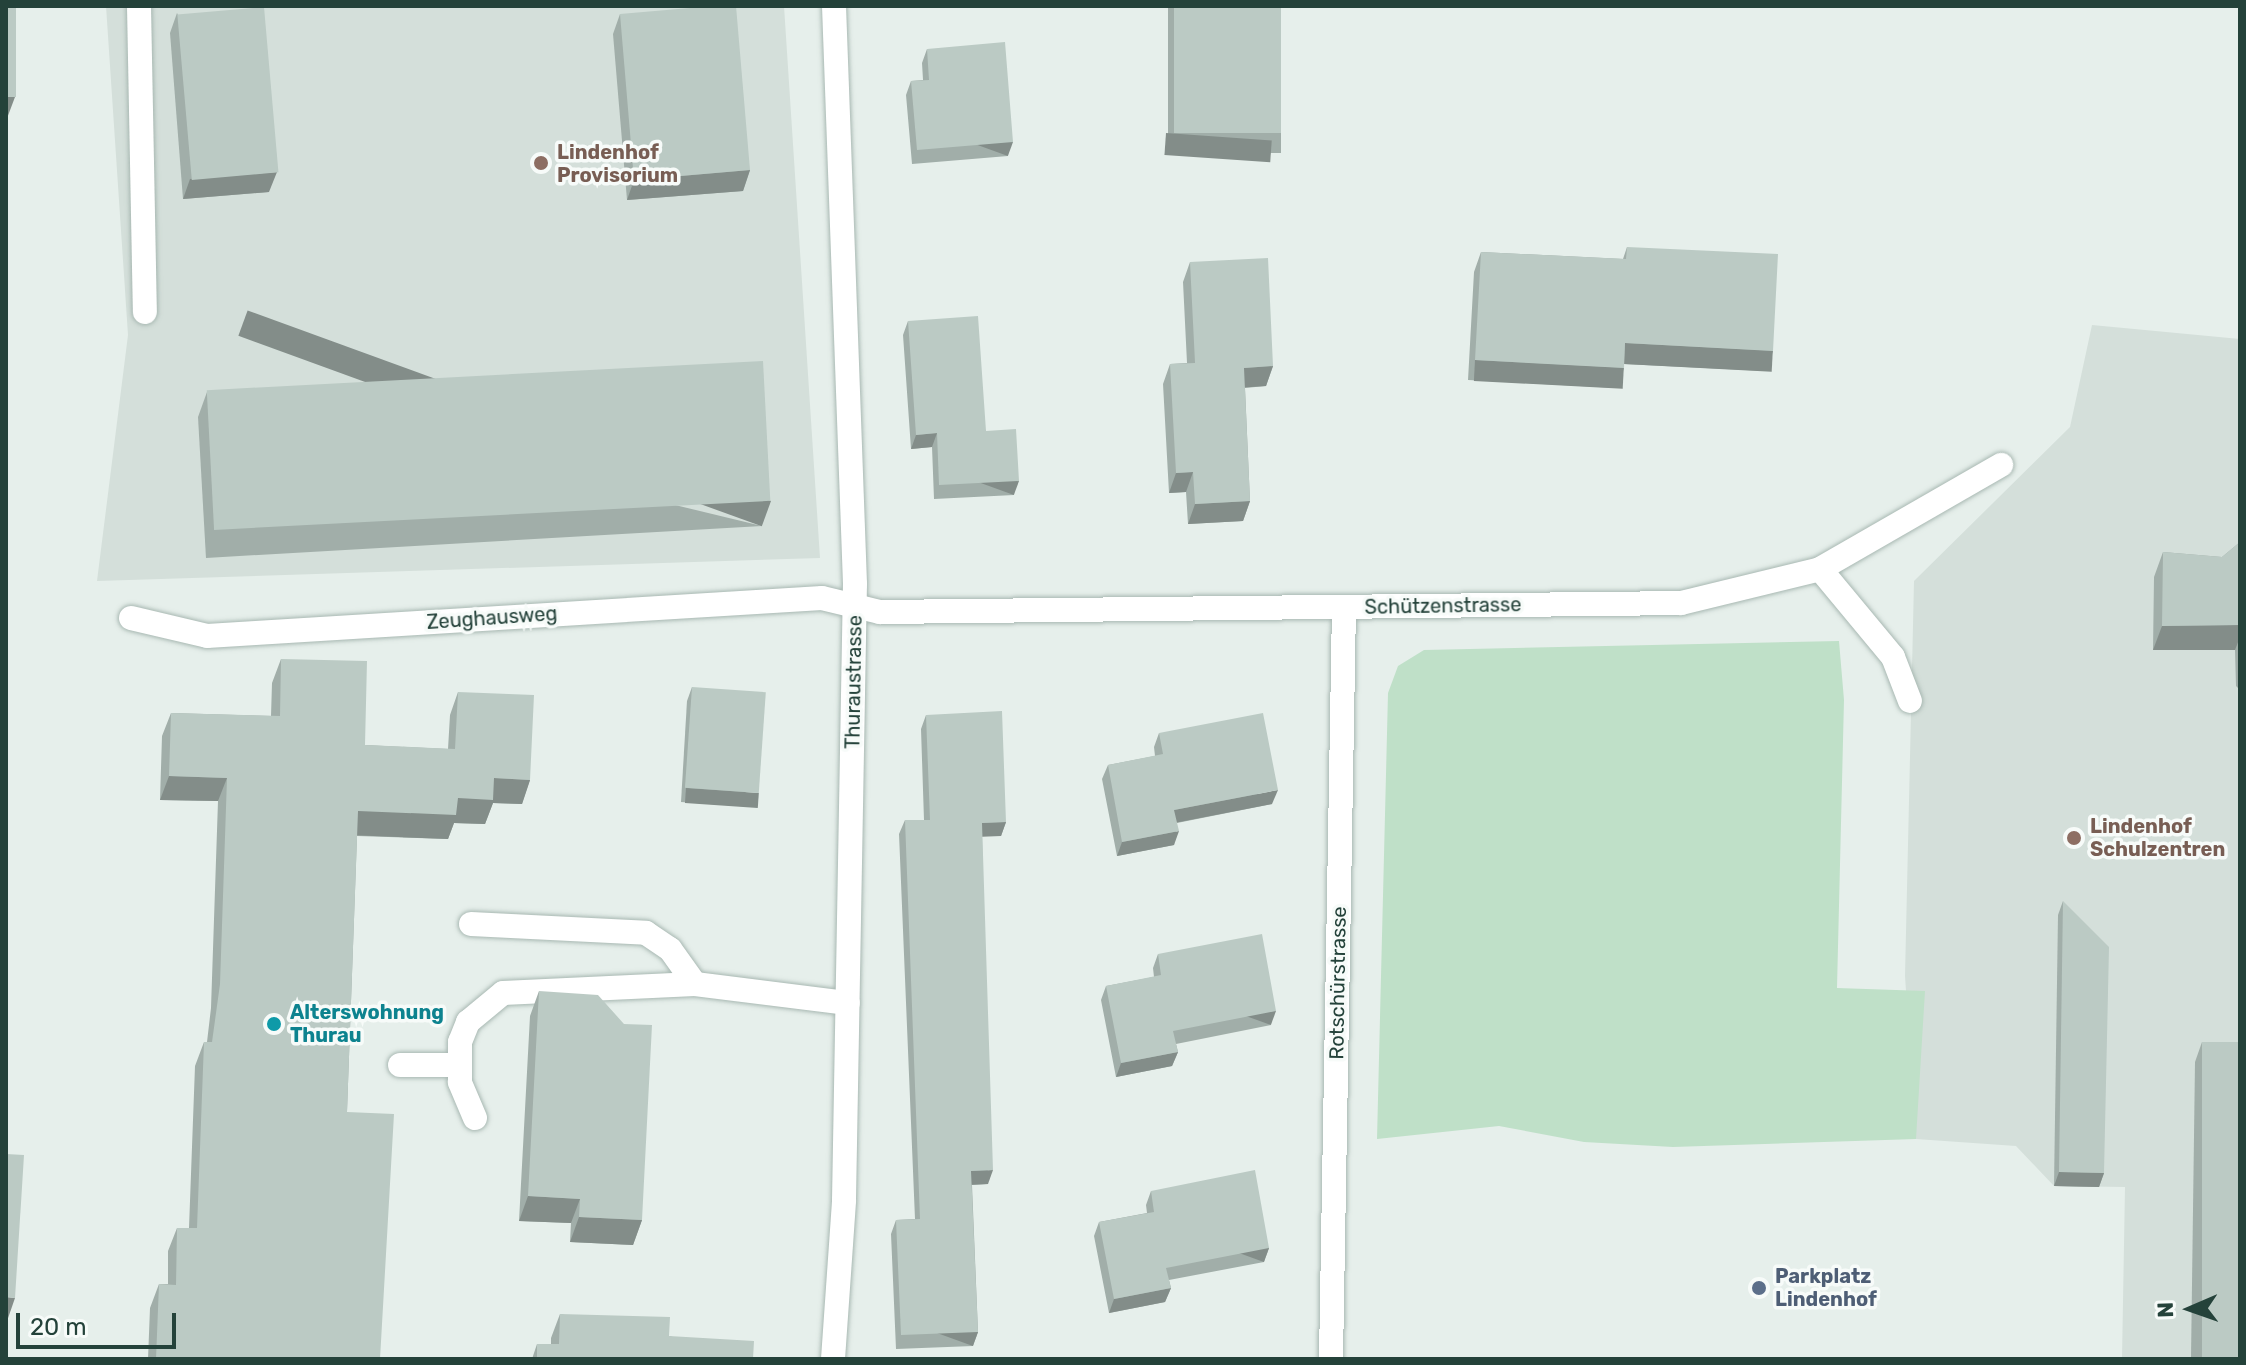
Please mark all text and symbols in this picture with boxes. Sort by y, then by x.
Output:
place label: Lindenhof Provisorium [557,140,678,187]
marker: Lindenhof Provisorium [532,154,550,172]
street label: Schützenstrasse [1364,593,1522,619]
street label: Zeughausweg [426,601,558,635]
street label: Thuraustrasse [841,615,867,749]
place label: Lindenhof Schulzentren [2090,814,2225,861]
marker: Lindenhof Schulzentren [2065,829,2083,847]
street label: Rotschürstrasse [1325,906,1351,1060]
place label: Alterswohnung Thurau [290,1000,444,1047]
marker: Alterswohnung Thurau [265,1015,283,1033]
place label: Parkplatz Lindenhof [1775,1264,1877,1311]
north arrow [2150,1269,2230,1349]
marker: Parkplatz Lindenhof [1750,1279,1768,1297]
scale bar [20,1297,180,1347]
text: N [2152,1301,2179,1318]
text: 20 m [30,1313,87,1341]

